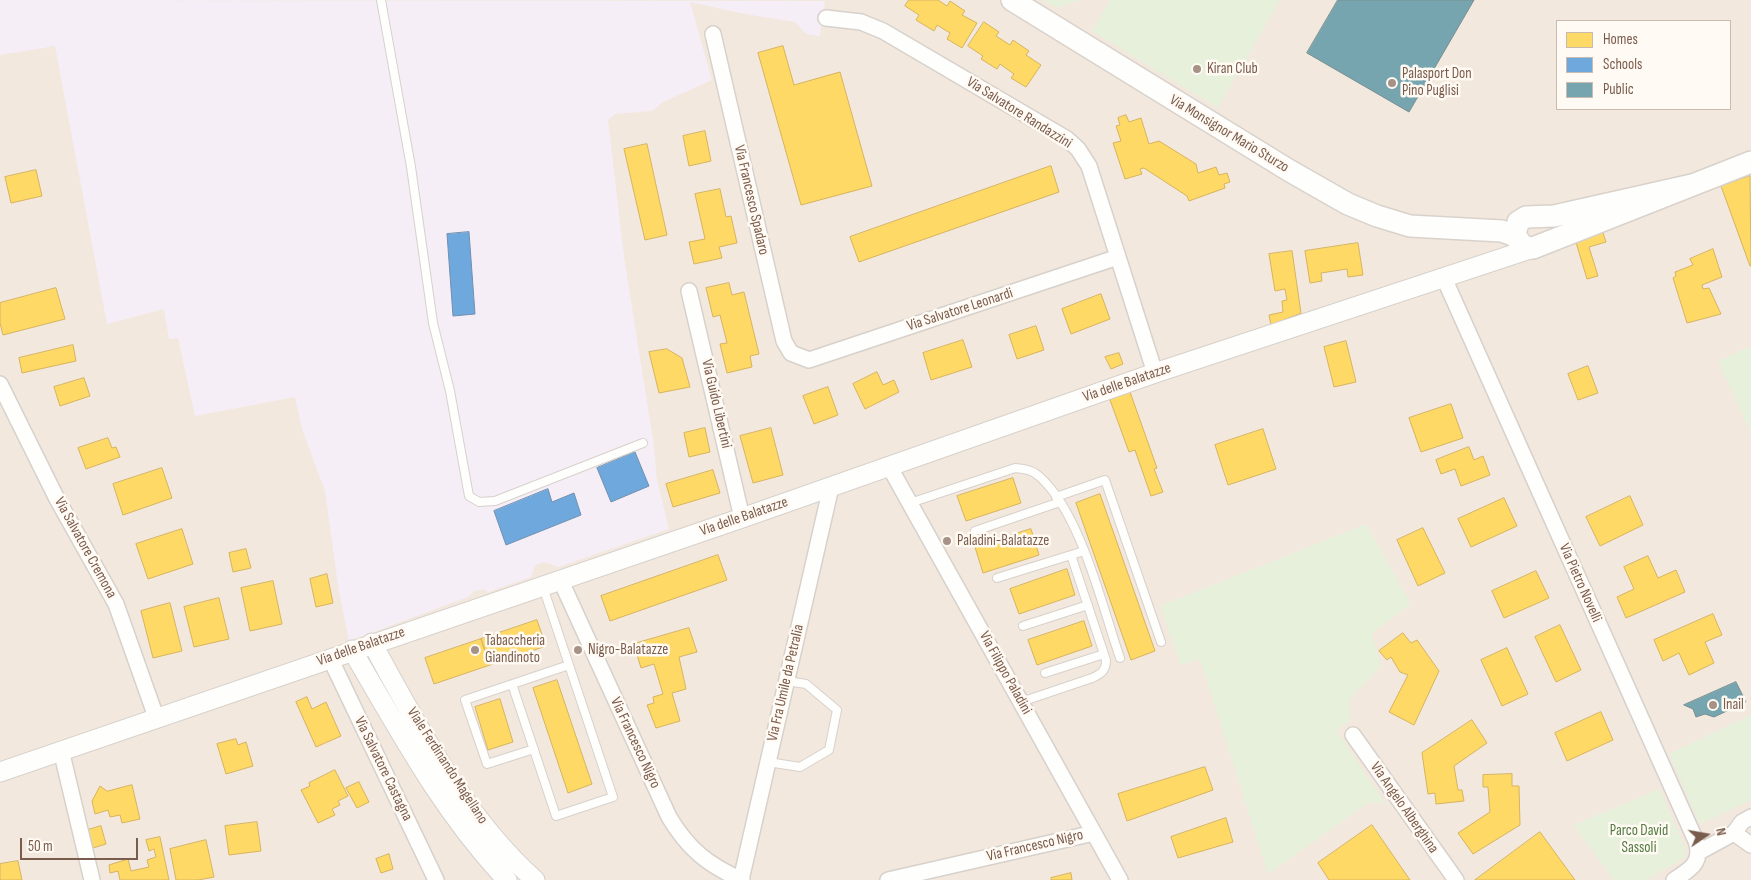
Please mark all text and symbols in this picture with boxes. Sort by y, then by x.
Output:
legend [1556,20,1731,110]
text: Homes [1603,30,1638,49]
text: Schools [1603,55,1642,74]
place label: Kiran Club [1207,60,1258,78]
marker: Kiran Club [1191,63,1203,75]
place label: Palasport Don Pino Puglisi [1402,65,1472,100]
street label: Via Salvatore Randazzini [963,73,1075,153]
marker: Palasport Don Pino Puglisi [1386,77,1398,89]
text: Public [1603,80,1634,99]
street label: Via Monsignor Mario Sturzo [1166,91,1292,177]
street label: Via Francesco Spadaro [730,143,772,257]
street label: Via Salvatore Leonardi [905,284,1015,336]
street label: Via Guido Libertini [697,358,735,450]
street label: Via delle Balatazze [1081,360,1173,406]
street label: Via Salvatore Cremona [50,494,120,602]
street label: Via delle Balatazze [698,494,790,540]
place label: Paladini-Balatazze [957,532,1049,550]
marker: Paladini-Balatazze [941,535,953,547]
street label: Via Pietro Novelli [1555,541,1605,625]
street label: Via Fra Umile da Petralia [764,623,808,743]
street label: Via delle Balatazze [315,624,407,670]
street label: Via Filippo Paladini [975,628,1035,718]
place label: Tabaccheria Giandinoto [485,632,545,667]
place label: Nigro-Balatazze [588,641,668,659]
marker: Tabaccheria Giandinoto [469,644,481,656]
marker: Nigro-Balatazze [572,644,584,656]
street label: Via Francesco Nigro [606,695,664,791]
place label: Inail [1723,696,1744,714]
marker: Inail [1707,699,1719,711]
street label: Viale Ferdinando Magellano [403,704,491,828]
street label: Via Salvatore Castagna [350,714,416,824]
street label: Via Angelo Alberghina [1366,759,1442,857]
north arrow [1681,810,1731,860]
park label: Parco David Sassoli [1610,822,1668,857]
street label: Via Francesco Nigro [985,826,1085,866]
text: N [1712,826,1730,837]
scale bar [22,828,140,860]
text: 50 m [28,837,53,856]

